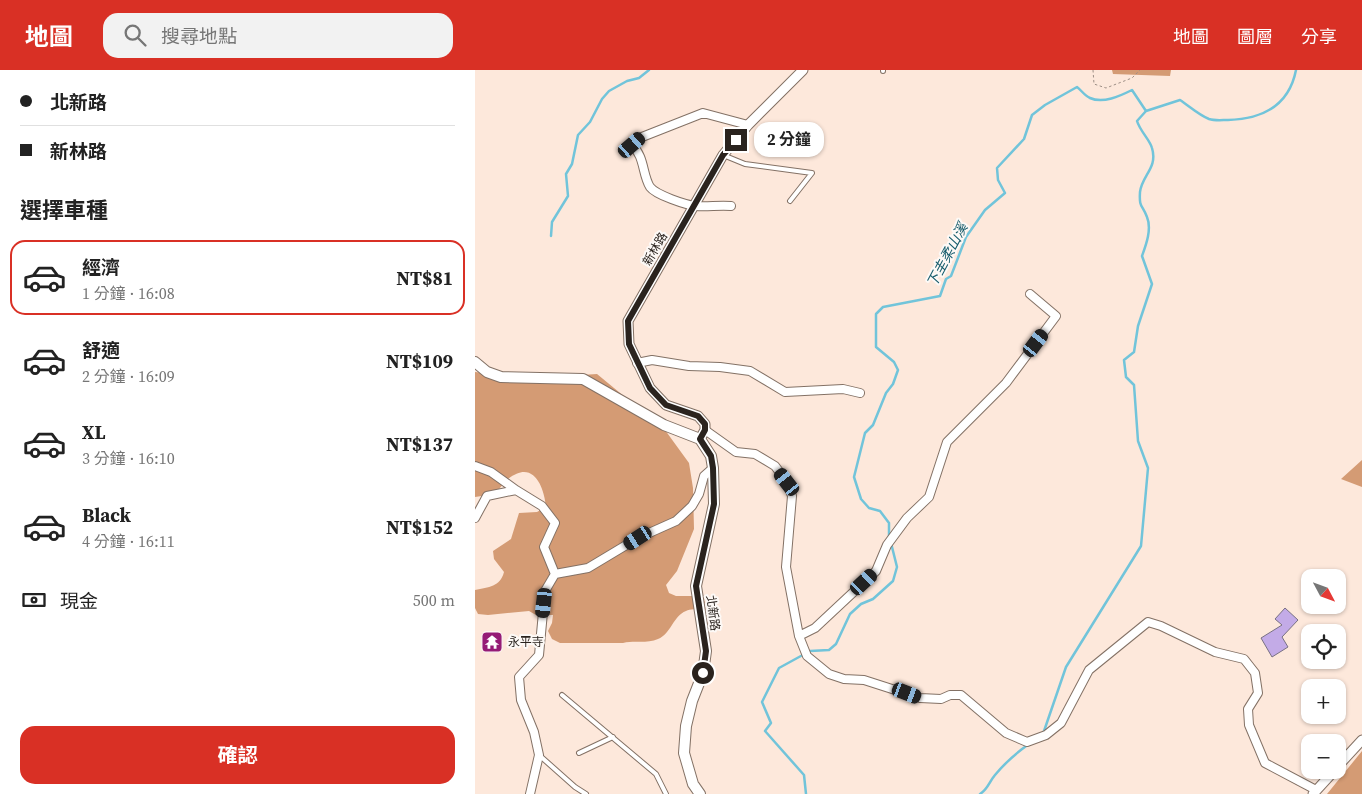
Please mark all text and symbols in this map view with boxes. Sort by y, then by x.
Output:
search box [103,13,453,58]
text: 地圖 [25,20,73,53]
icon: search [121,21,149,49]
text: 搜尋地點 [161,23,237,49]
text: 地圖 [1173,24,1209,49]
text: 圖層 [1237,24,1273,49]
text: 分享 [1301,24,1337,49]
text: 北新路 [50,89,107,115]
callout: 2 分鐘 [753,122,823,158]
text: 2 分鐘 [767,128,811,150]
car [615,129,648,161]
route end [725,129,747,151]
text: 新林路 [50,138,107,164]
text: 選擇車種 [20,195,108,225]
water label: 下圭柔山溪 [922,218,973,291]
street label: 新林路 [639,229,671,269]
text: 經濟 [82,254,120,280]
icon: car [22,255,67,300]
text: NT$81 [396,265,453,291]
text: 1 分鐘 · 16:08 [82,282,175,304]
car [1020,327,1051,359]
text: 舒適 [82,337,120,363]
icon: car [22,338,67,383]
text: NT$109 [386,348,453,374]
text: 2 分鐘 · 16:09 [82,365,175,387]
text: XL [82,419,105,445]
icon: car [22,421,67,466]
text: NT$137 [386,431,453,457]
text: 3 分鐘 · 16:10 [82,447,175,469]
car [771,466,802,498]
text: Black [82,502,131,528]
icon: car [22,504,67,549]
text: NT$152 [386,514,453,540]
car [621,524,654,552]
text: 4 分鐘 · 16:11 [82,530,175,552]
car [847,566,880,598]
north arrow [1301,569,1346,614]
map controls [1301,569,1346,779]
icon: cash [20,586,48,614]
car [534,587,553,619]
text: 現金 [60,588,98,614]
text: 500 m [413,589,455,611]
street label: 北新路 [703,594,723,632]
button: locate [1301,624,1346,669]
temple icon: 永平寺 [480,630,504,654]
place label: 永平寺 [508,634,544,650]
route start [692,662,714,684]
button: + [1301,679,1346,724]
car [890,681,923,705]
button: 確認 [20,726,455,784]
button: − [1301,734,1346,779]

